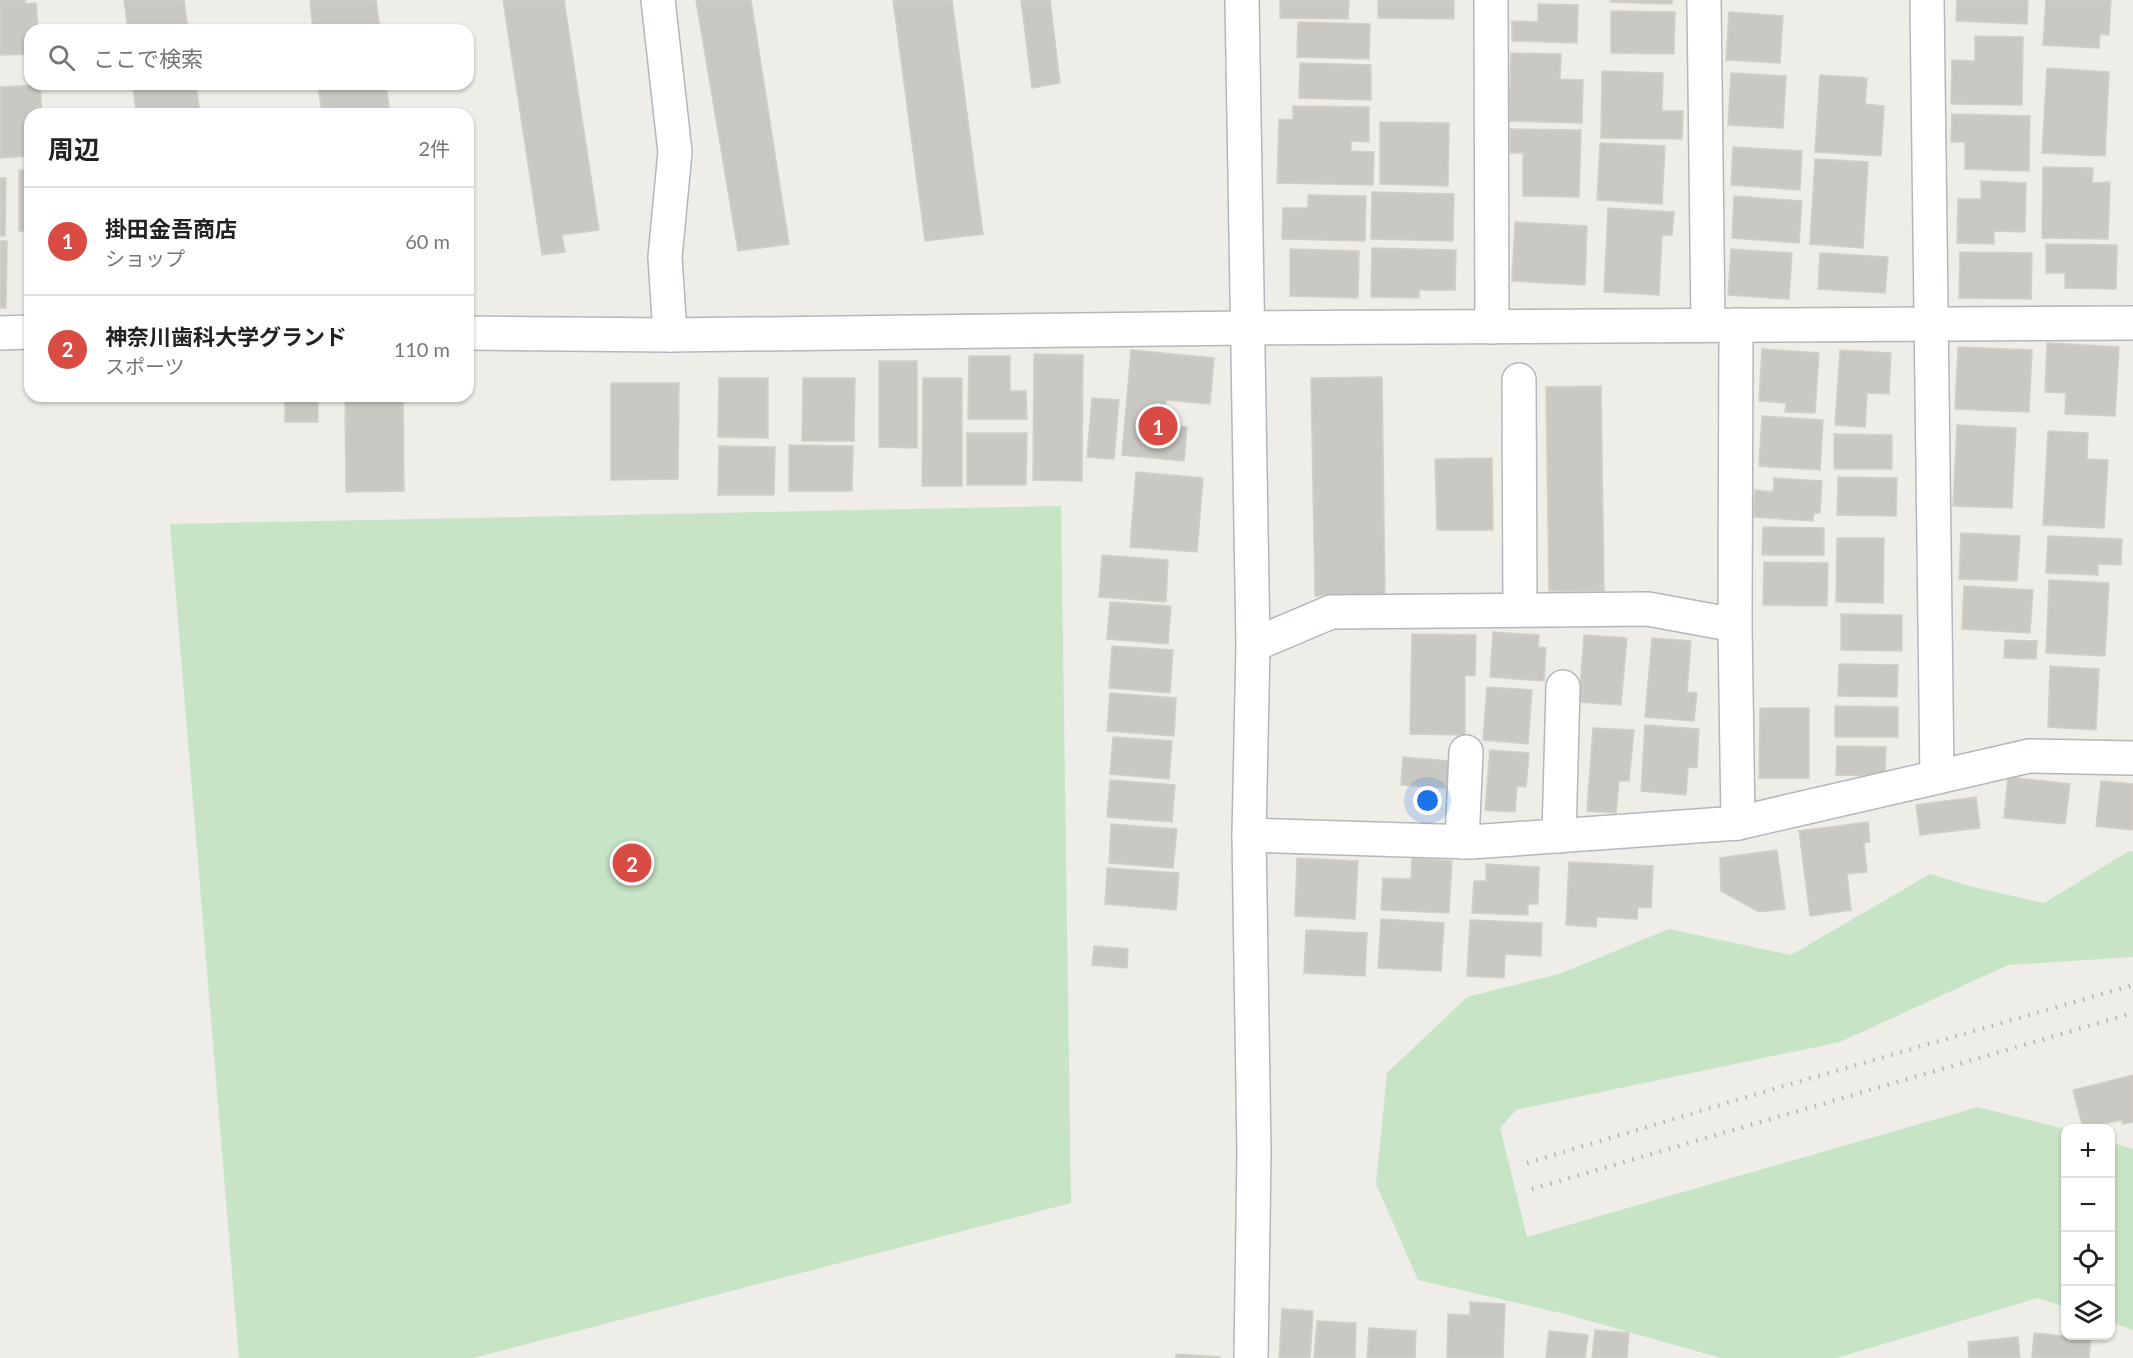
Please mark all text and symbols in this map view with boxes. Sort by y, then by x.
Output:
search box [24,24,474,90]
icon: search [45,41,78,74]
text: ここで検索 [93,45,203,72]
text: 周辺 [48,133,100,165]
text: 2件 [418,136,450,160]
text: 掛田金吾商店 [105,215,237,242]
text: 1 [62,229,73,253]
text: 60 m [405,229,450,253]
text: ショップ [105,246,185,270]
text: 神奈川歯科大学グランド [105,323,347,350]
text: 2 [62,337,73,361]
text: 110 m [394,337,450,361]
text: スポーツ [105,354,185,378]
pin: 1 [1138,404,1178,448]
your location [1413,786,1442,815]
pin: 2 [612,840,652,886]
map controls [2061,1124,2115,1340]
button: + [2061,1124,2115,1178]
button: − [2061,1178,2115,1232]
button: locate [2061,1232,2115,1286]
button: layers [2061,1286,2115,1340]

